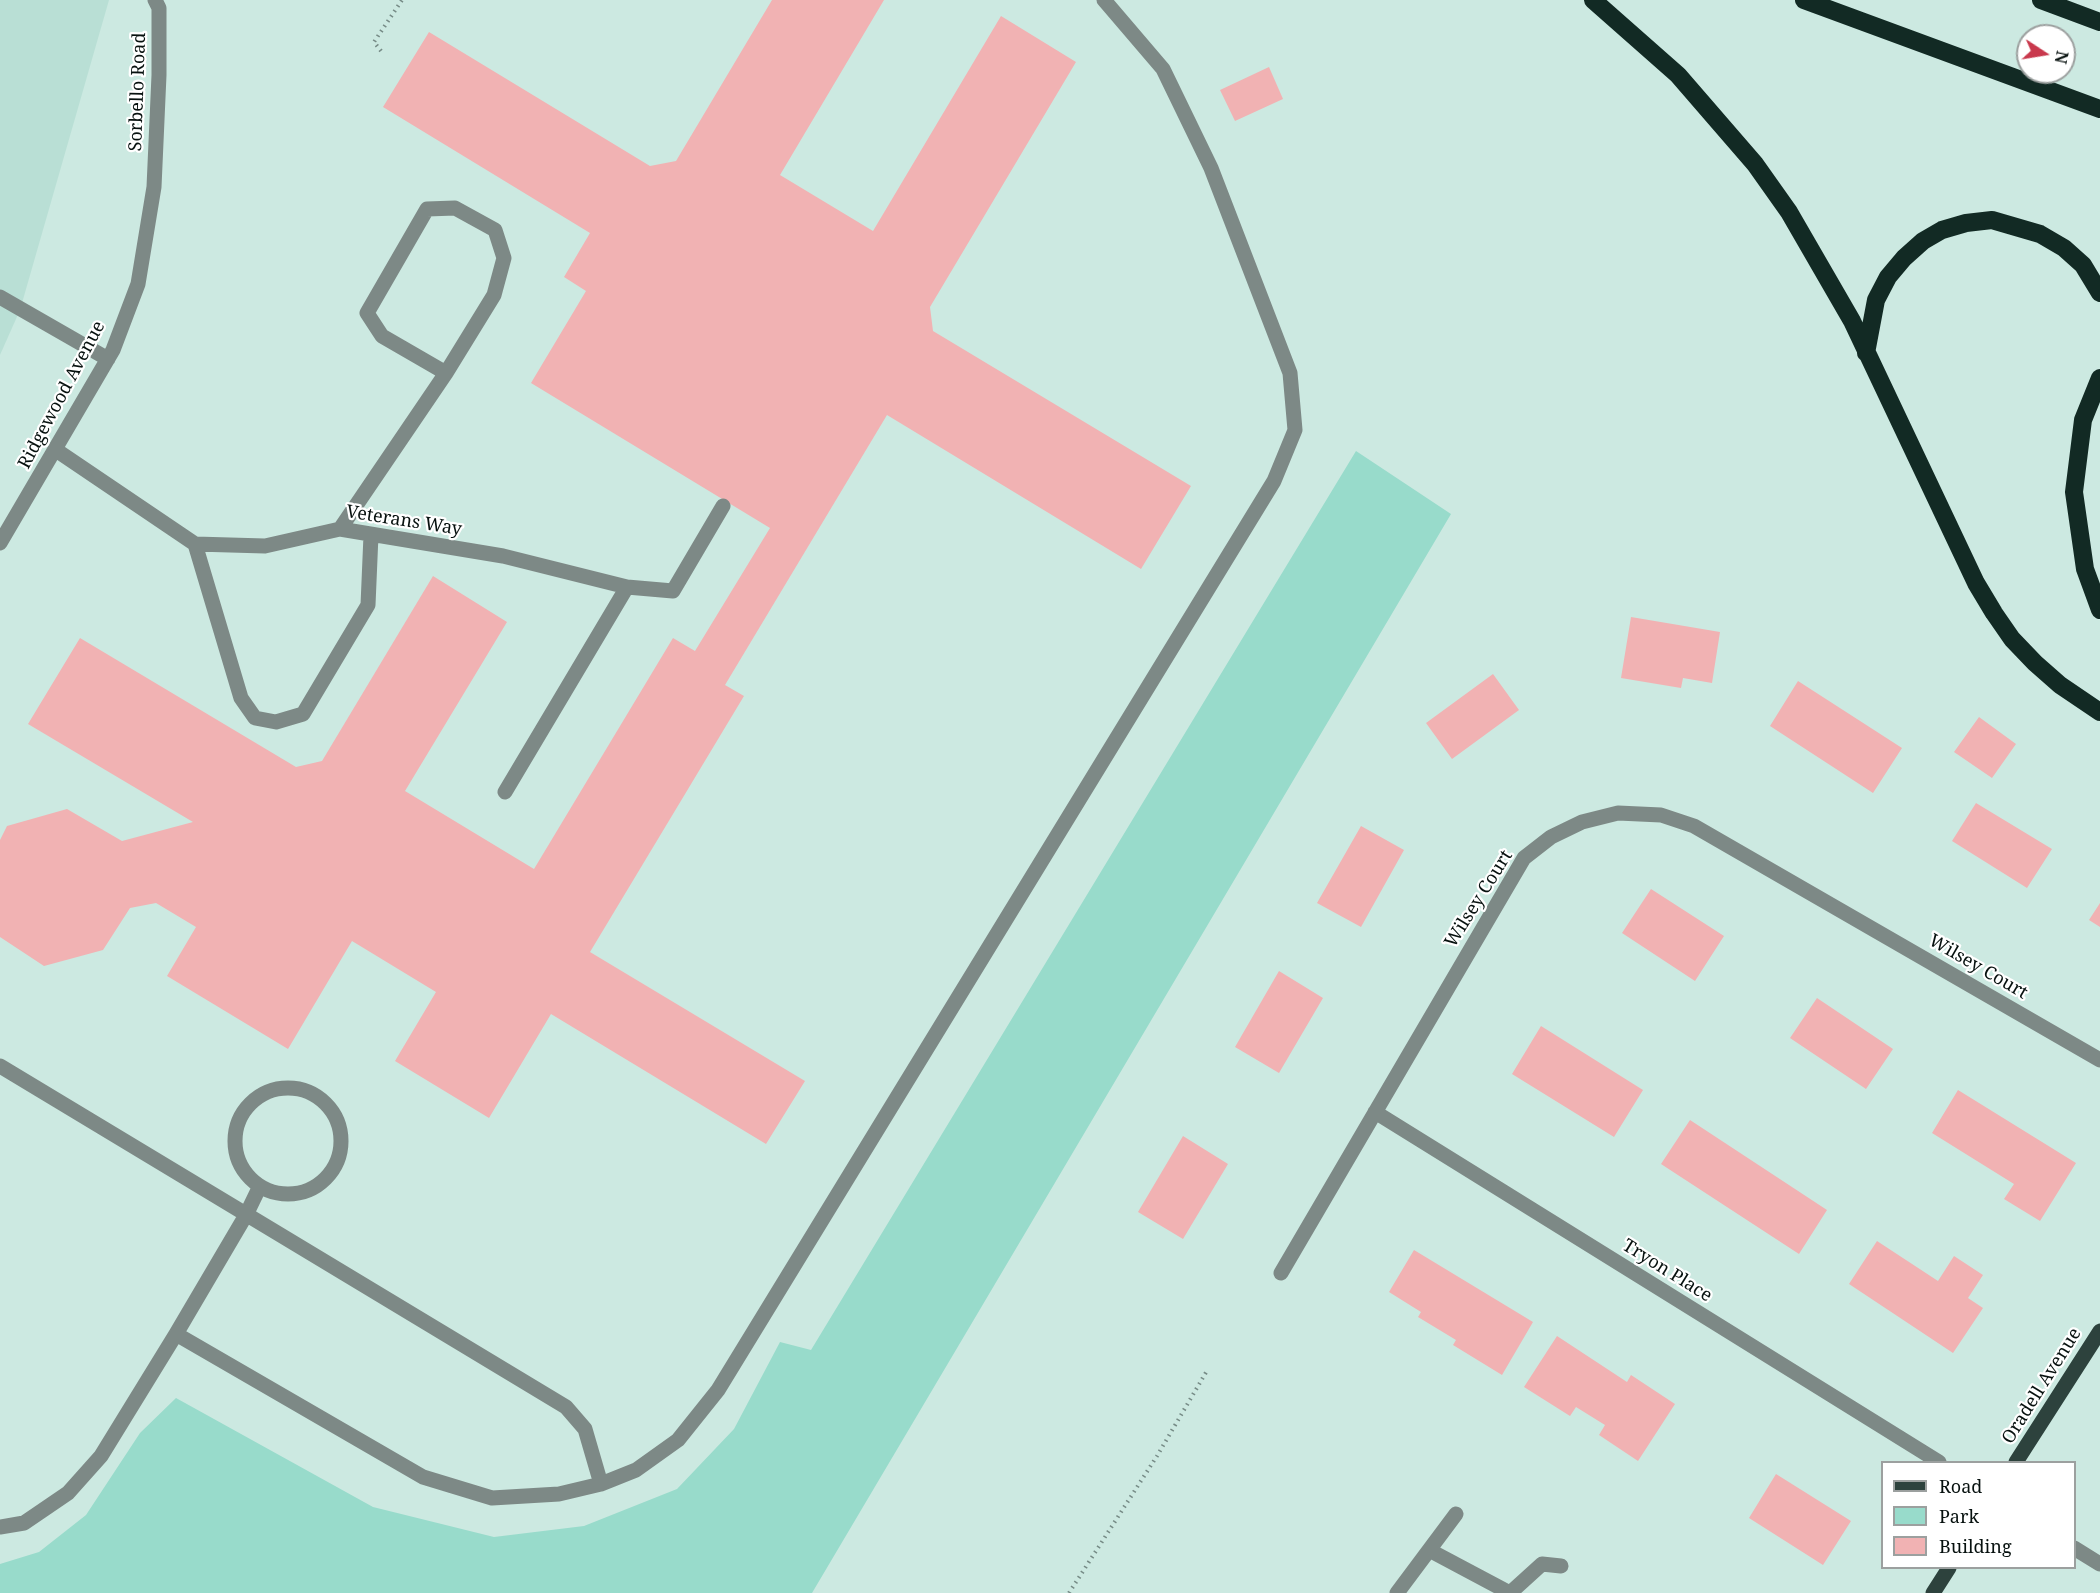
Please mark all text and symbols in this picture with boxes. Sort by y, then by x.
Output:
north arrow [2016,24,2076,84]
street label: Sorbello Road [125,32,151,152]
text: N [2050,49,2074,66]
street label: Ridgewood Avenue [14,317,110,473]
street label: Veterans Way [345,501,463,541]
street label: Wilsey Court [1441,846,1517,952]
street label: Wilsey Court [1925,930,2031,1004]
street label: Tryon Place [1618,1235,1716,1307]
street label: Oradell Avenue [1998,1324,2086,1448]
legend [1881,1461,2076,1569]
text: Road [1939,1474,1982,1498]
text: Park [1939,1504,1979,1528]
text: Building [1939,1534,2012,1558]

